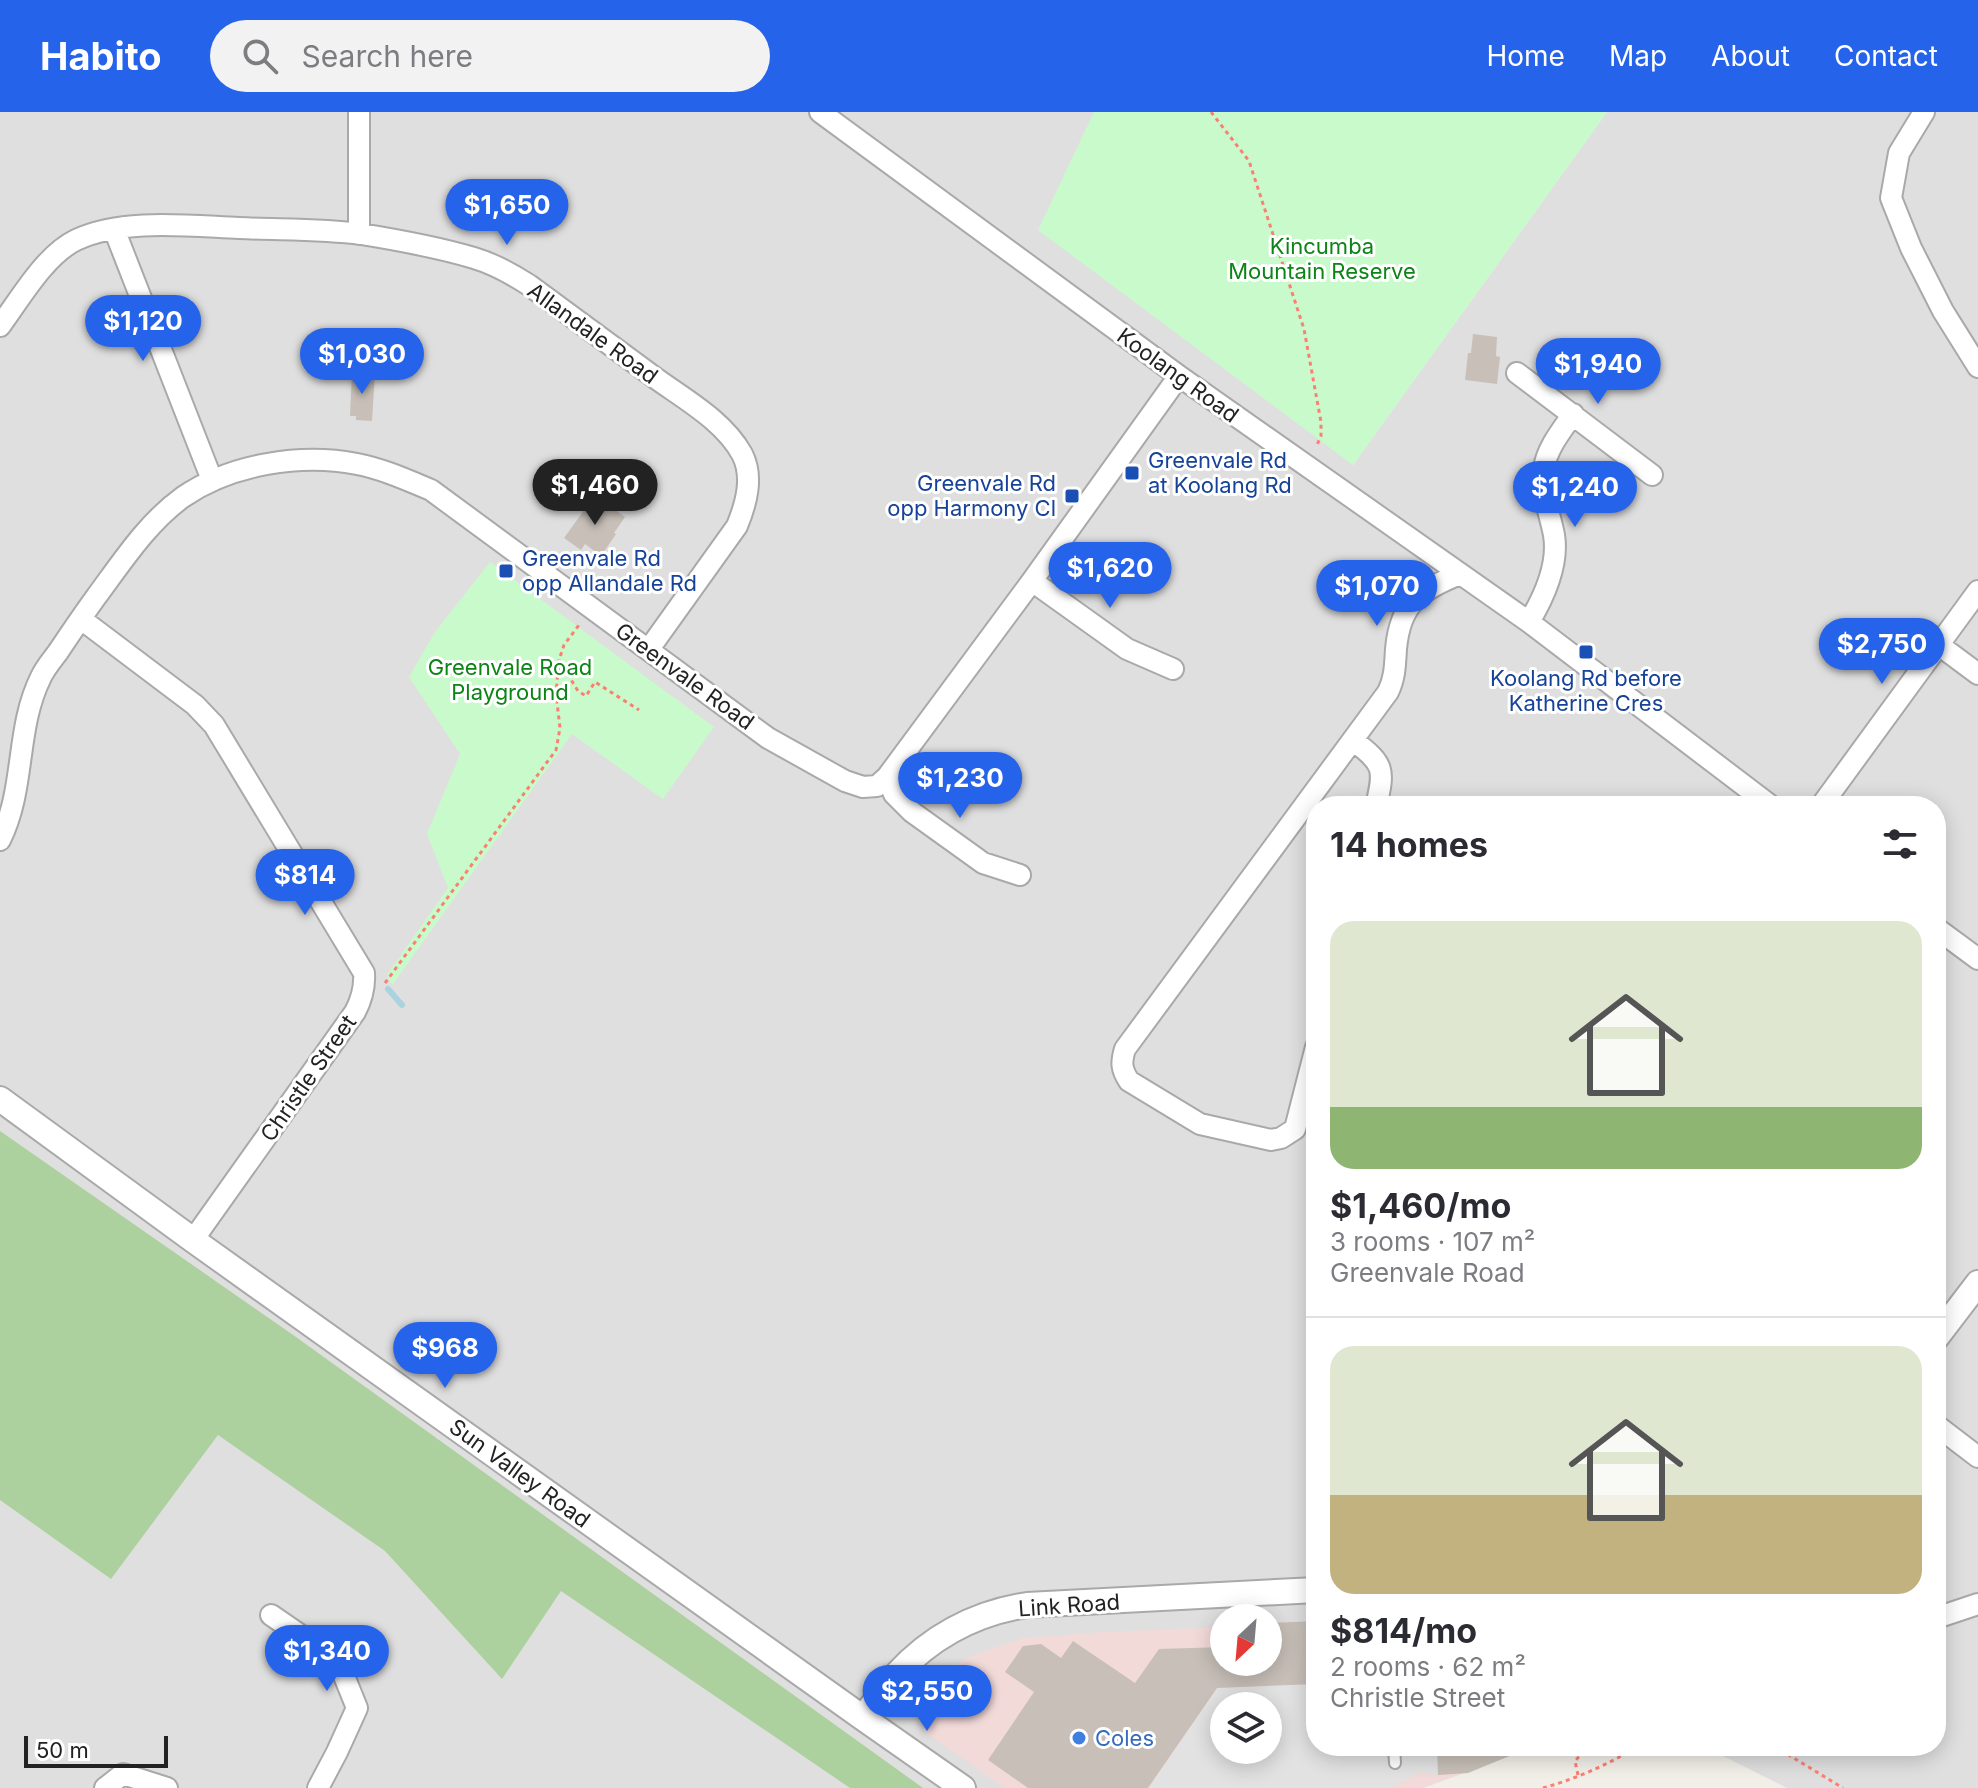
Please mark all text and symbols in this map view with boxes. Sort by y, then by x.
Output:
search box [210,20,770,92]
text: Habito [40,33,162,79]
icon: search [238,34,282,78]
text: Search here [302,38,473,74]
text: Home [1486,39,1565,73]
text: Map [1609,39,1667,73]
text: About [1711,39,1790,73]
text: Contact [1834,39,1938,73]
pin: $1,650 [442,179,572,247]
text: $1,650 [463,189,551,220]
park label: Kincumba Mountain Reserve [1228,233,1416,284]
street label: Allandale Road [523,277,663,389]
pin: $1,120 [78,295,208,363]
text: $1,120 [103,305,183,336]
street label: Koolang Road [1112,322,1244,428]
pin: $1,030 [297,328,427,396]
text: $1,030 [318,338,406,369]
pin: $1,940 [1533,338,1663,406]
text: $1,940 [1554,348,1642,379]
place label: Greenvale Rd at Koolang Rd [1148,447,1292,498]
pin: $1,460 [530,459,660,527]
pin: $1,240 [1510,461,1640,529]
marker: Greenvale Rd at Koolang Rd [1123,464,1141,482]
text: $1,460 [551,469,639,500]
place label: Greenvale Rd opp Harmony Cl [887,470,1056,521]
text: $1,240 [1531,471,1619,502]
marker: Greenvale Rd opp Harmony Cl [1063,487,1081,505]
pin: $1,620 [1045,542,1175,610]
place label: Greenvale Rd opp Allandale Rd [522,545,697,596]
text: $1,620 [1067,552,1153,583]
pin: $1,070 [1312,560,1442,628]
marker: Greenvale Rd opp Allandale Rd [497,562,515,580]
text: $1,070 [1334,570,1420,601]
street label: Greenvale Road [611,617,759,735]
pin: $2,750 [1817,618,1947,686]
text: $2,750 [1837,628,1927,659]
marker: Koolang Rd before Katherine Cres [1577,643,1595,661]
park label: Greenvale Road Playground [428,654,592,705]
place label: Koolang Rd before Katherine Cres [1490,665,1682,716]
pin: $1,230 [895,752,1025,820]
text: $1,230 [916,762,1004,793]
icon: filters [1878,822,1922,866]
text: 14 homes [1330,824,1488,865]
pin: $814 [258,849,352,917]
text: $814 [274,859,336,890]
icon: home [1554,973,1698,1117]
street label: Christle Street [255,1010,361,1146]
text: $1,460/mo [1330,1185,1511,1226]
text: 3 rooms · 107 m² [1330,1226,1535,1257]
text: Greenvale Road [1330,1257,1525,1288]
pin: $968 [398,1322,492,1390]
text: $968 [411,1332,479,1363]
icon: home [1554,1398,1698,1542]
street label: Sun Valley Road [445,1413,595,1533]
street label: Link Road [1017,1588,1121,1622]
north arrow [1210,1604,1282,1676]
map controls [1210,1604,1282,1764]
text: $814/mo [1330,1610,1477,1651]
pin: $1,340 [262,1625,392,1693]
text: $1,340 [283,1635,371,1666]
text: 2 rooms · 62 m² [1330,1651,1526,1682]
pin: $2,550 [862,1665,992,1733]
text: $2,550 [881,1675,973,1706]
text: Christle Street [1330,1682,1505,1713]
button: layers [1210,1692,1282,1764]
place label: Coles [1095,1725,1154,1751]
marker: Coles [1070,1729,1088,1747]
scale bar [24,1732,168,1768]
text: 50 m [36,1737,89,1763]

